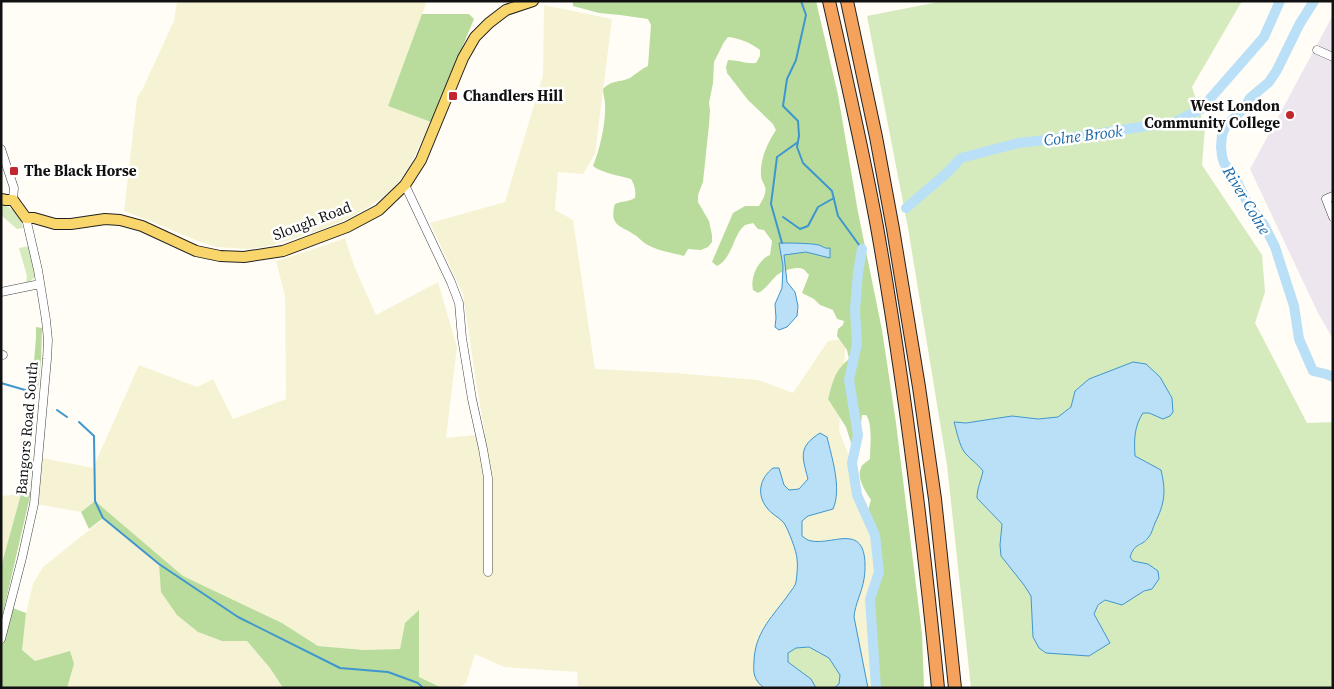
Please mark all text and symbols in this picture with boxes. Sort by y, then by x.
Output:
place label: Chandlers Hill [463,85,563,106]
marker: Chandlers Hill [447,90,459,102]
place label: West London Community College [1144,95,1280,133]
marker: West London Community College [1284,109,1296,121]
water label: Colne Brook [1042,119,1124,151]
place label: The Black Horse [24,160,137,181]
water label: River Colne [1217,161,1276,239]
marker: The Black Horse [8,165,20,177]
street label: Slough Road [269,196,355,245]
street label: Bangors Road South [10,360,43,496]

